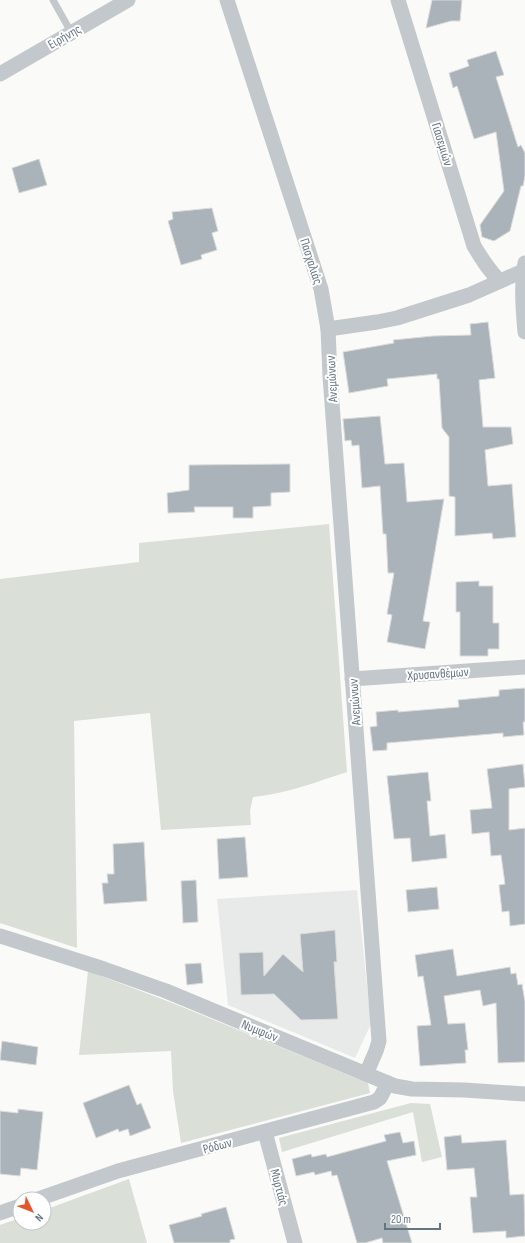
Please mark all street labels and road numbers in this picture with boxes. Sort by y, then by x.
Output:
street label: Ειρήνης [45,21,84,53]
street label: Γιασεμιών [428,121,456,168]
street label: Πασχαλιάς [296,236,326,286]
street label: Ανεμώνων [323,355,341,404]
street label: Χρυσανθέμων [406,664,469,684]
street label: Ανεμώνων [345,678,365,727]
street label: Νυμφών [239,1016,280,1045]
street label: Ρόδων [201,1134,233,1157]
street label: Μυρτιάς [266,1167,292,1207]

